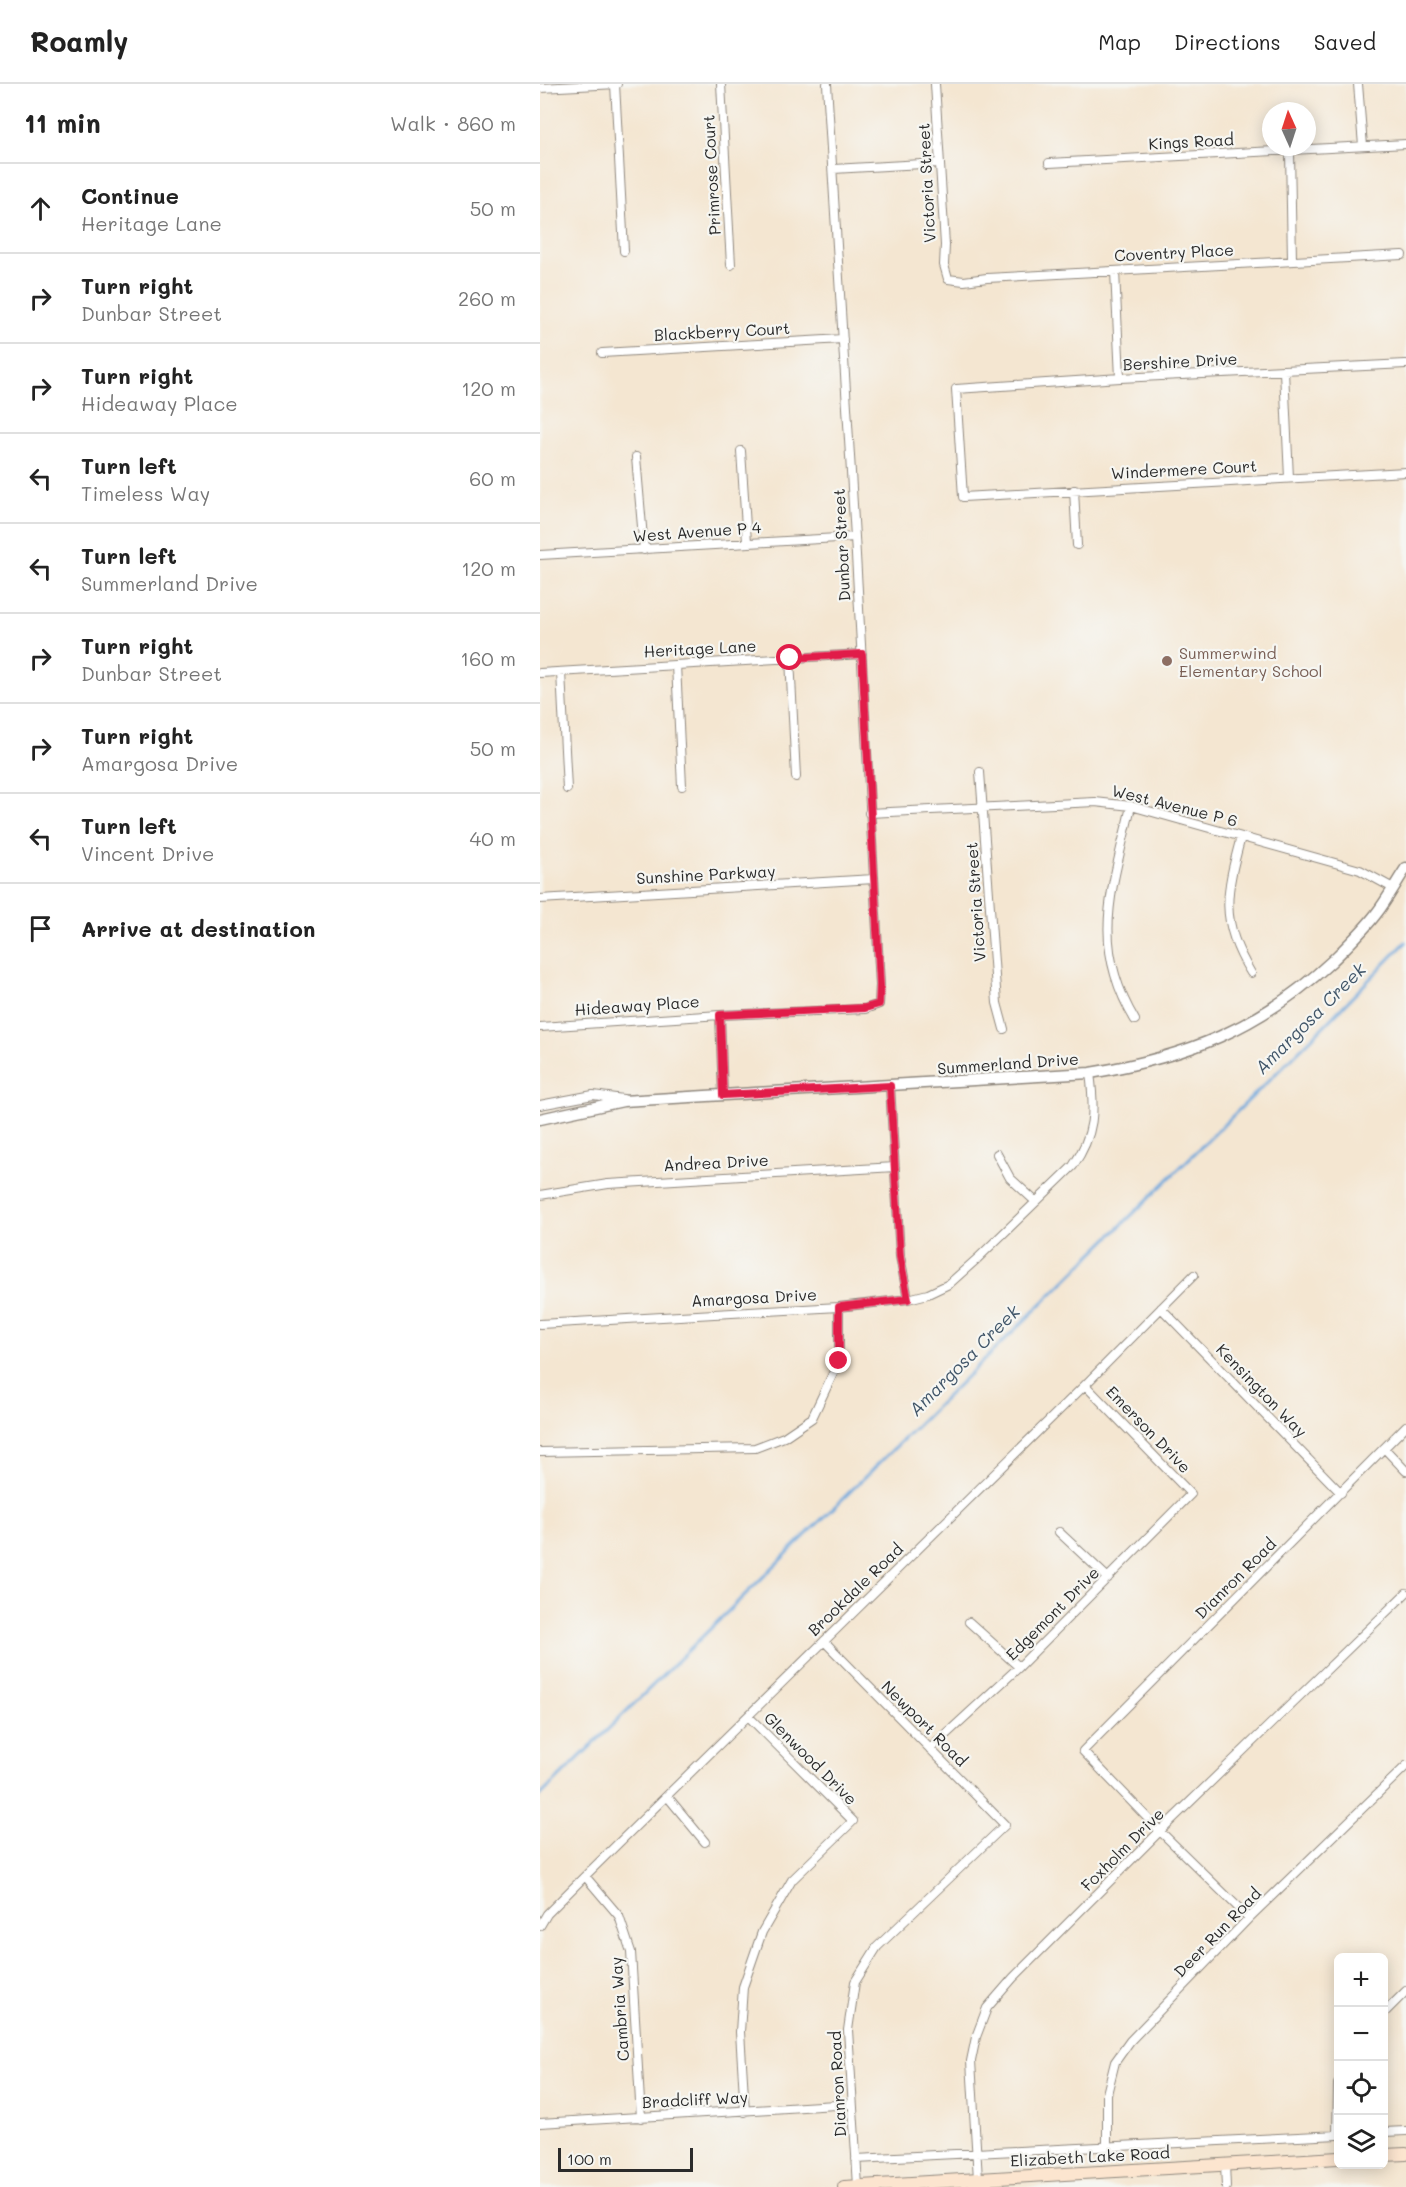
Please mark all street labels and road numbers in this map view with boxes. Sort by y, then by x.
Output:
street label: Primrose Court [697,114,725,236]
street label: Victoria Street [912,122,940,244]
street label: Kings Road [1148,128,1234,154]
street label: Coventry Place [1114,238,1234,266]
street label: Blackberry Court [653,317,791,345]
street label: Bershire Drive [1122,348,1238,374]
street label: Windermere Court [1110,455,1258,483]
street label: Dunbar Street [828,488,854,602]
street label: West Avenue P 4 [632,516,763,546]
street label: Heritage Lane [643,635,757,661]
street label: West Avenue P 6 [1110,779,1240,831]
street label: Victoria Street [960,841,990,963]
street label: Sunshine Parkway [636,860,776,888]
street label: Hideaway Place [574,990,700,1020]
street label: Summerland Drive [937,1048,1079,1078]
street label: Andrea Drive [663,1149,769,1175]
street label: Amargosa Drive [691,1283,817,1311]
street label: Kensington Way [1212,1339,1312,1441]
street label: Emerson Drive [1102,1381,1196,1477]
street label: Dianron Road [1190,1533,1280,1623]
street label: Brookdale Road [803,1538,907,1640]
street label: Edgemont Drive [1001,1562,1103,1664]
street label: Newport Road [877,1675,973,1771]
street label: Glenwood Drive [760,1707,862,1809]
street label: Foxholm Drive [1076,1803,1168,1895]
street label: Deer Run Road [1169,1883,1265,1981]
street label: Cambria Way [605,1956,633,2062]
street label: Dianron Road [824,2030,850,2138]
street label: Bradcliff Way [641,2086,749,2112]
street label: Elizabeth Lake Road [1010,2141,1170,2171]

